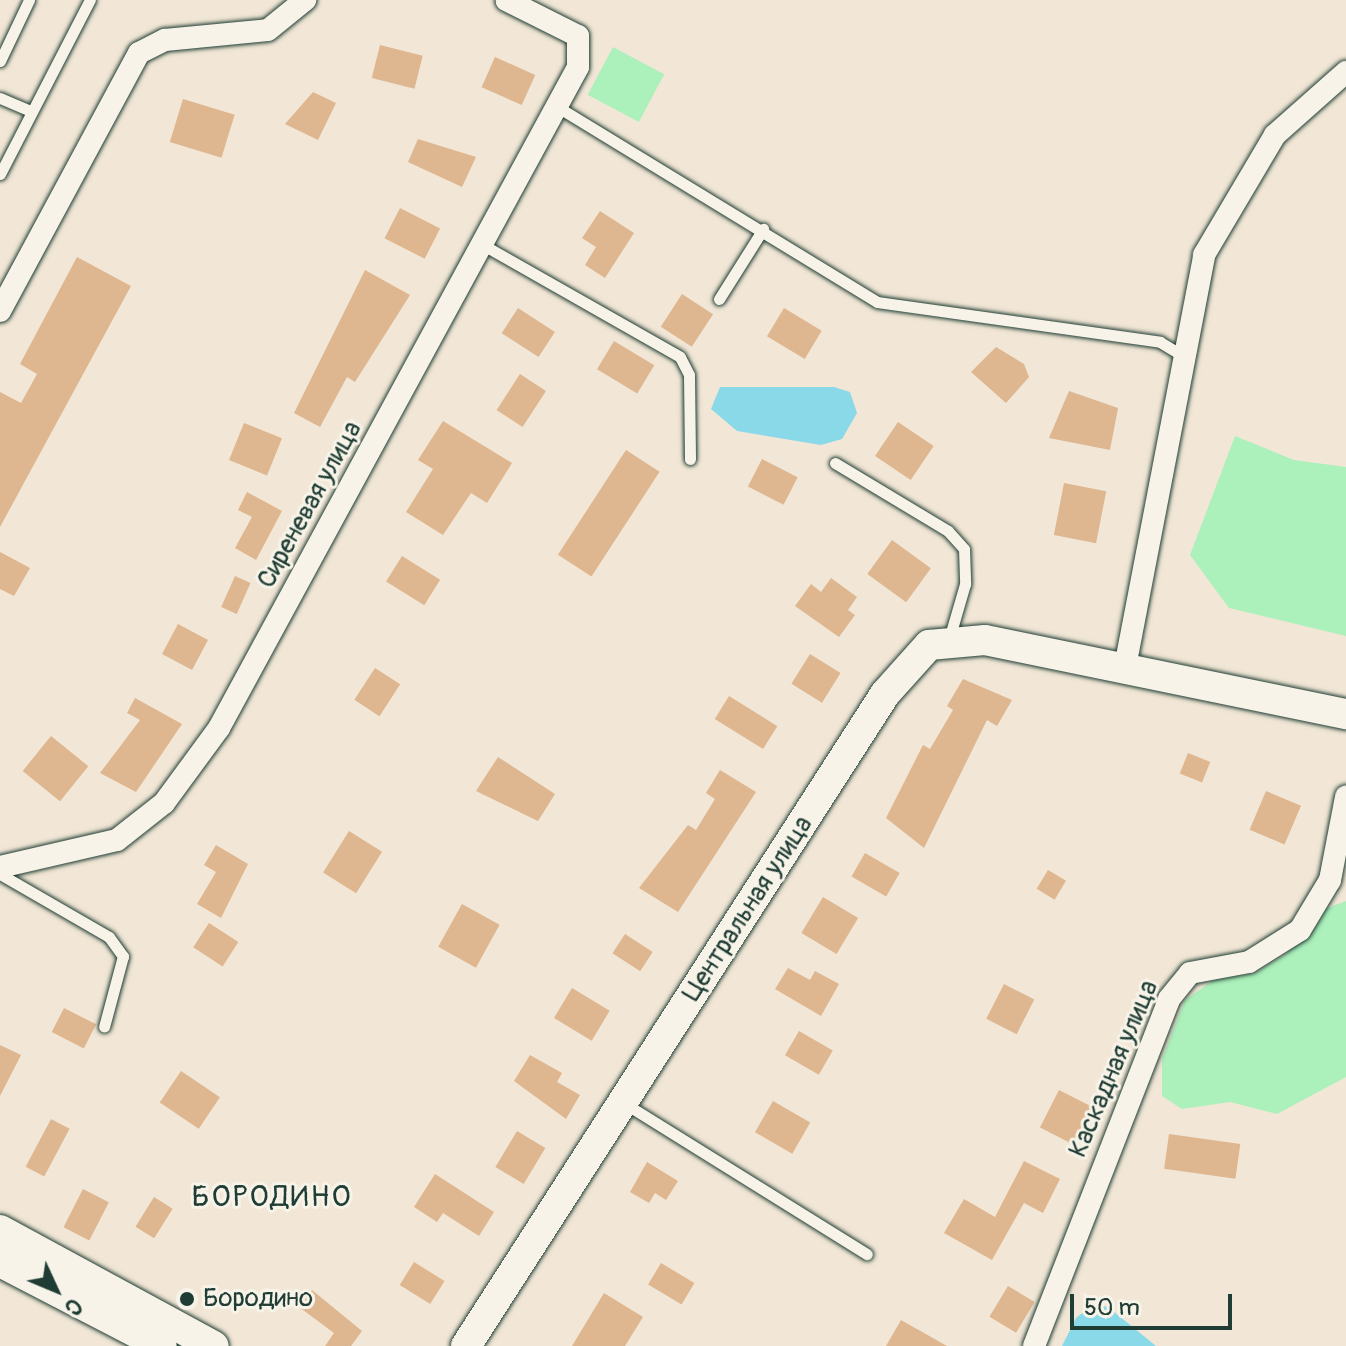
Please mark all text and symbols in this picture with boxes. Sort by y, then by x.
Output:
street label: Сиреневая улица [251,416,369,594]
street label: Центральная улица [676,810,820,1008]
street label: Каскадная улица [1063,976,1165,1162]
district label: БОРОДИНО [191,1179,353,1215]
north arrow [16,1250,96,1330]
scale bar [1074,1278,1236,1328]
place label: Бородино [203,1283,313,1315]
marker: Бородино [178,1290,196,1308]
text: С [58,1292,88,1321]
text: 50 m [1084,1293,1140,1322]

